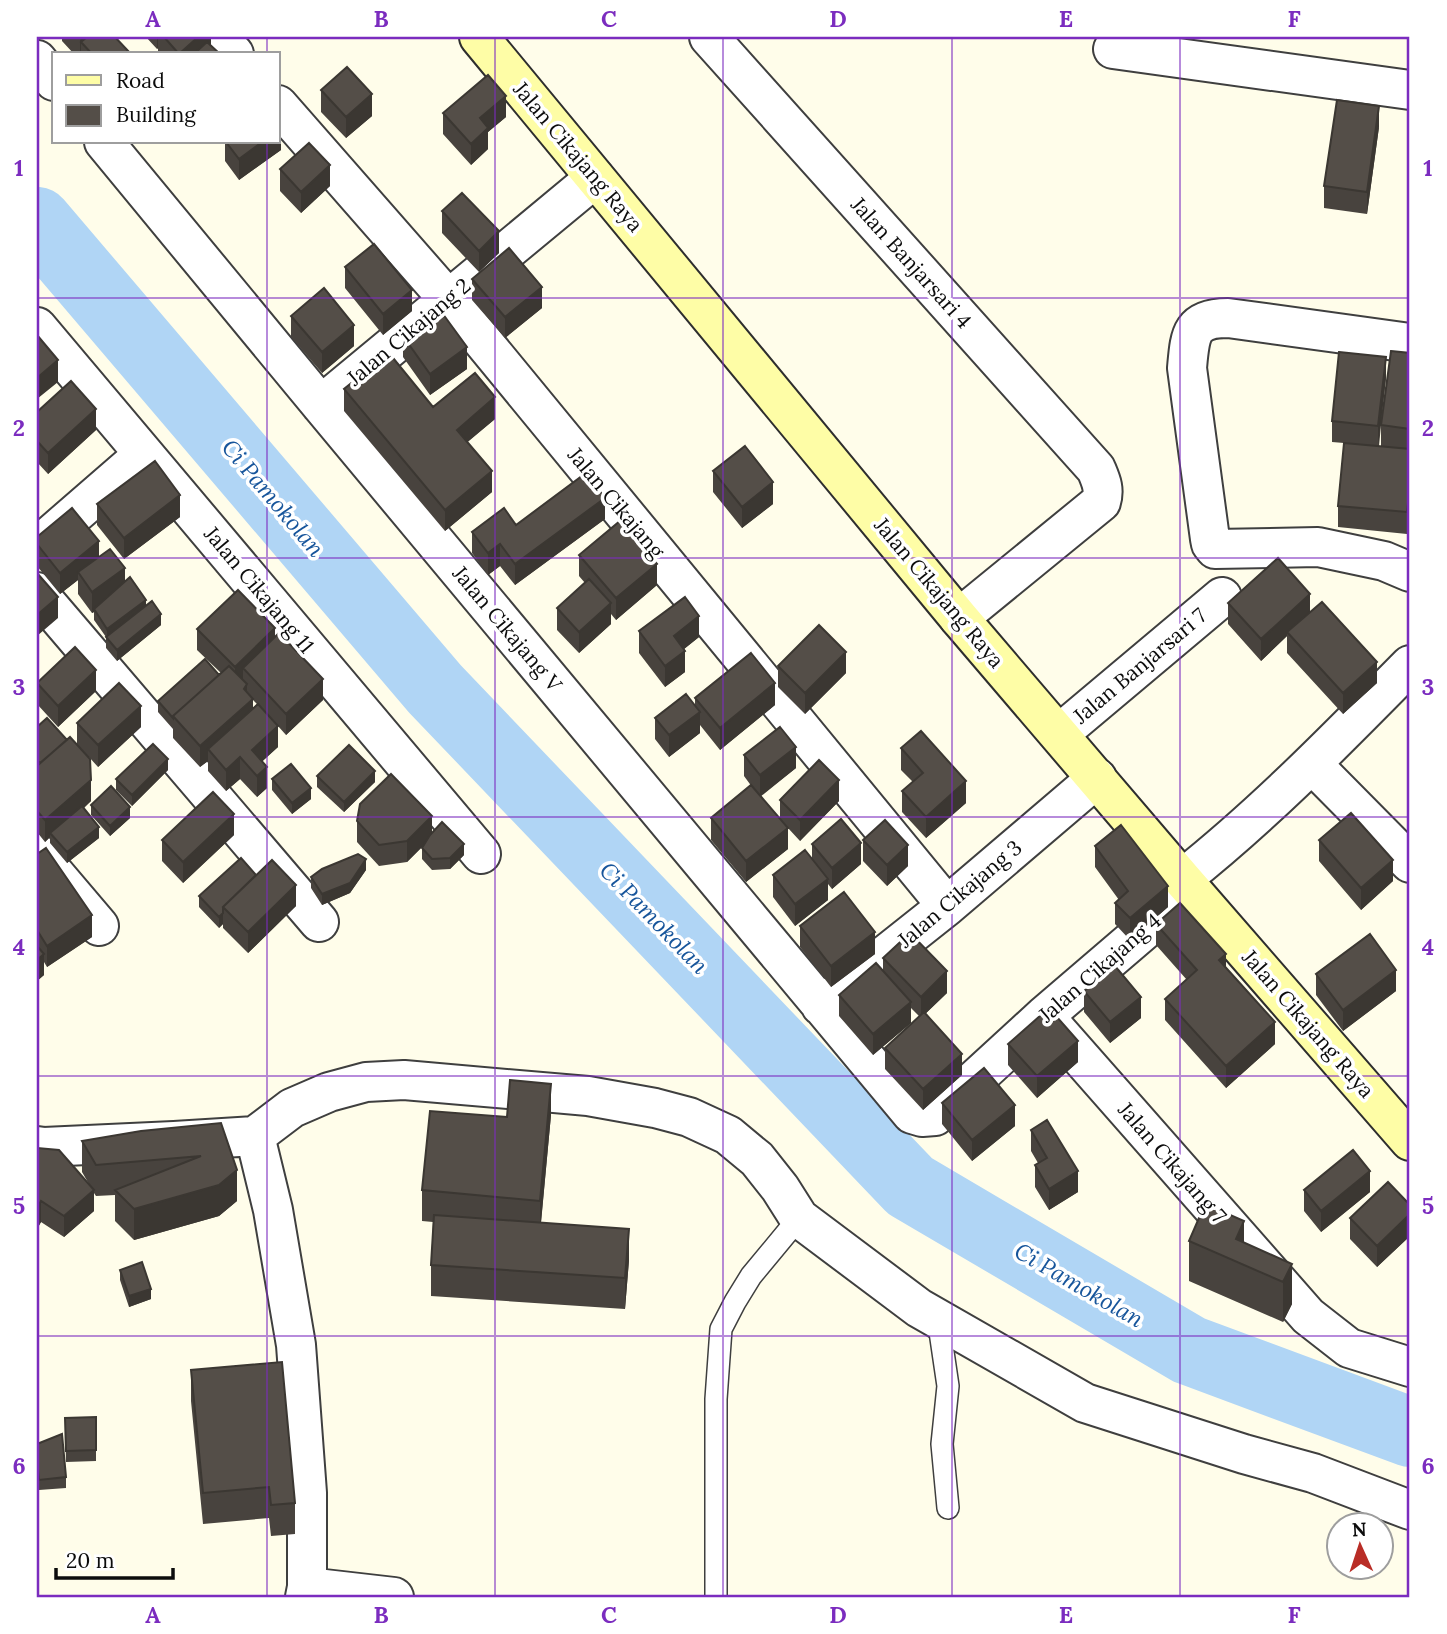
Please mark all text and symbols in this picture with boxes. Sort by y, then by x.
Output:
text: A [145,4,161,33]
text: B [373,4,389,33]
text: C [601,4,617,33]
text: D [829,4,847,33]
text: E [1059,4,1073,33]
text: F [1287,4,1301,33]
legend [52,52,280,144]
text: Road [116,67,165,94]
street label: Jalan Cikajang Raya [507,75,649,237]
text: Building [116,101,196,128]
text: 1 [14,153,24,182]
text: 1 [1423,153,1433,182]
street label: Jalan Banjarsari 4 [845,191,977,334]
street label: Jalan Cikajang 2 [341,272,476,392]
text: 2 [13,413,25,442]
text: 2 [1422,413,1434,442]
water label: Ci Pamokolan [216,433,331,562]
street label: Jalan Cikajang [562,441,671,564]
street label: Jalan Cikajang Raya [868,511,1010,673]
street label: Jalan Cikajang 11 [198,520,320,659]
street label: Jalan Cikajang V [446,560,569,698]
street label: Jalan Banjarsari 7 [1067,602,1212,730]
text: 3 [13,672,25,701]
text: 3 [1422,672,1434,701]
street label: Jalan Cikajang 3 [891,834,1027,954]
water label: Ci Pamokolan [594,856,715,980]
street label: Jalan Cikajang 4 [1032,907,1166,1029]
text: 4 [13,932,25,961]
text: 4 [1422,932,1434,961]
street label: Jalan Cikajang Raya [1236,943,1380,1104]
street label: Jalan Cikajang 7 [1112,1096,1233,1229]
text: 5 [13,1191,25,1220]
text: 5 [1422,1191,1434,1220]
water label: Ci Pamokolan [1009,1236,1149,1333]
text: 6 [12,1451,26,1480]
text: 6 [1421,1451,1435,1480]
north arrow [1324,1512,1394,1582]
text: N [1351,1517,1367,1541]
scale bar [56,1536,173,1580]
text: 20 m [66,1547,115,1574]
text: A [145,1600,161,1629]
text: B [373,1600,389,1629]
text: C [601,1600,617,1629]
text: D [829,1600,847,1629]
text: E [1059,1600,1073,1629]
text: F [1287,1600,1301,1629]

